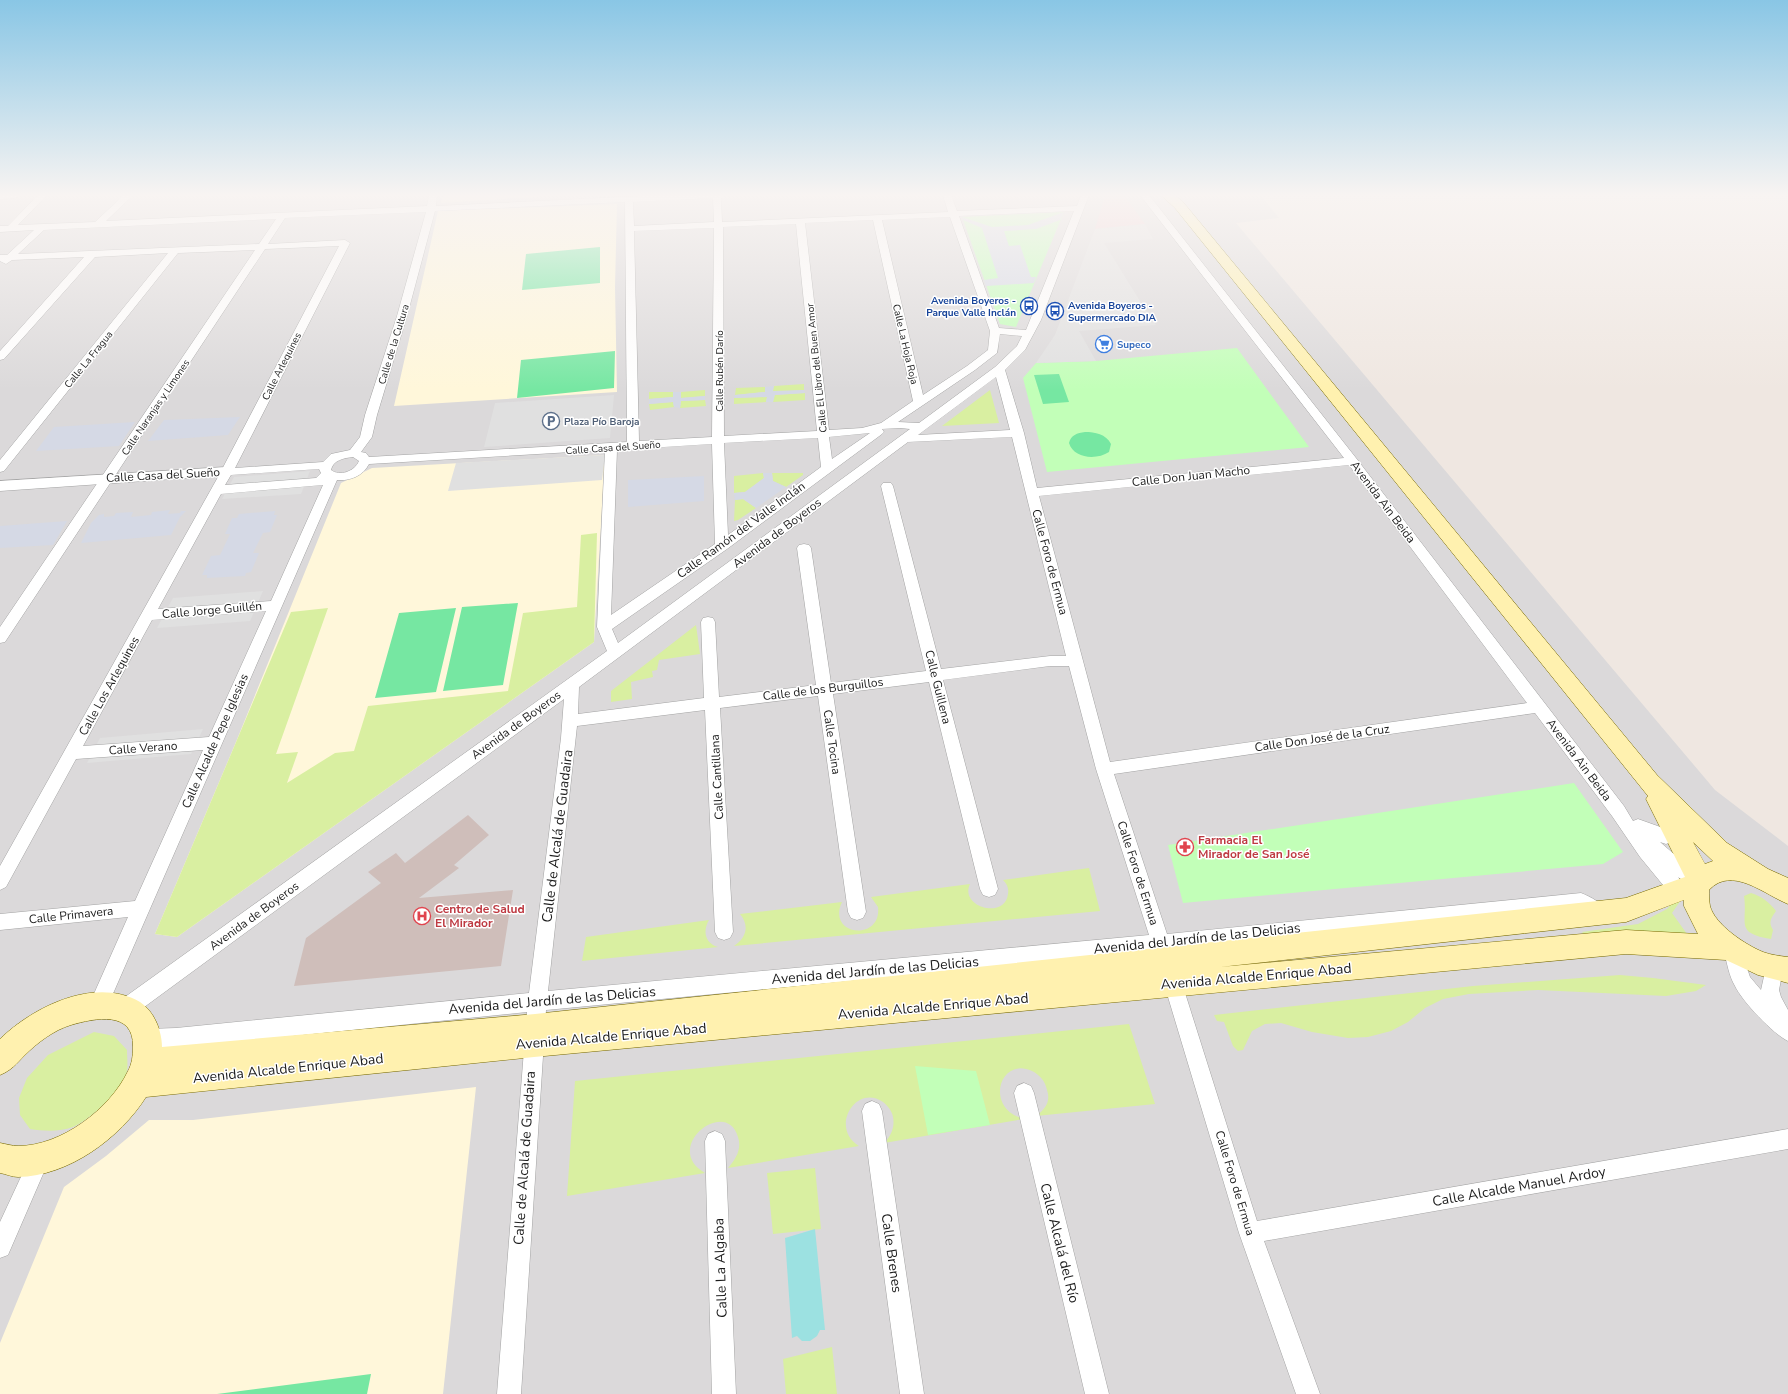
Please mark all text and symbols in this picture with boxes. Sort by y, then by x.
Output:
place label: Avenida Boyeros - Parque Valle Inclán [926,294,1016,320]
bus stop icon: Avenida Boyeros - Parque Valle Inclán [1019,296,1039,316]
place label: Avenida Boyeros - Supermercado DIA [1068,299,1157,325]
bus stop icon: Avenida Boyeros - Supermercado DIA [1045,301,1065,321]
street label: Calle de la Cultura [375,302,413,386]
street label: Calle El Libro del Buen Amor [803,302,831,433]
street label: Calle La Hoja Roja [889,303,921,386]
street label: Calle La Fragua [61,328,116,391]
street label: Calle Arlequines [259,330,305,403]
street label: Calle Rubén Darío [713,330,727,412]
supermarket icon: Supeco [1094,334,1114,354]
place label: Supeco [1117,338,1151,352]
street label: Calle Naranjas y Limones [118,357,193,458]
parking icon: Plaza Pío Baroja [541,411,561,431]
place label: Plaza Pío Baroja [564,415,640,429]
street label: Calle Casa del Sueño [565,438,661,458]
street label: Avenida Ain Beida [1347,458,1419,546]
street label: Calle Don Juan Macho [1131,462,1251,490]
street label: Calle Casa del Sueño [106,464,221,486]
street label: Calle Ramón del Valle Inclán [674,478,808,582]
street label: Avenida de Boyeros [729,494,825,572]
street label: Calle Foro de Ermua [1028,507,1072,617]
street label: Calle Jorge Guillén [161,598,263,622]
street label: Calle Los Arlequines [75,633,143,738]
street label: Calle Guillena [921,648,955,726]
street label: Calle Alcalde Pepe Iglesias [178,671,252,811]
street label: Calle de los Burguillos [762,674,884,704]
street label: Avenida de Boyeros [468,687,564,763]
street label: Calle Tocina [820,709,844,775]
street label: Avenida Ain Beida [1543,716,1615,804]
street label: Calle Don José de la Cruz [1253,721,1391,755]
street label: Calle Cantillana [707,734,727,820]
street label: Calle Verano [108,738,178,758]
street label: Calle de Alcalá de Guadaira [537,748,578,924]
street label: Calle Foro de Ermua [1114,819,1162,927]
place label: Farmacia El Mirador de San José [1198,832,1310,862]
pharmacy icon: Farmacia El Mirador de San José [1175,837,1195,857]
street label: Avenida de Boyeros [206,878,302,954]
place label: Centro de Salud El Mirador [435,901,525,931]
street label: Calle Primavera [28,903,114,927]
hospital icon: Centro de Salud El Mirador [412,906,432,926]
street label: Avenida del Jardín de las Delicias [1093,918,1302,959]
street label: Avenida del Jardín de las Delicias [771,952,980,989]
street label: Avenida Alcalde Enrique Abad [1160,959,1352,994]
street label: Avenida del Jardín de las Delicias [448,982,657,1019]
street label: Avenida Alcalde Enrique Abad [837,989,1029,1024]
street label: Avenida Alcalde Enrique Abad [515,1019,707,1054]
street label: Avenida Alcalde Enrique Abad [192,1049,384,1088]
street label: Calle de Alcalá de Guadaira [509,1070,540,1246]
street label: Calle Foro de Ermua [1211,1129,1259,1237]
street label: Calle Alcalde Manuel Ardoy [1431,1162,1608,1211]
street label: Calle Alcalá del Río [1035,1181,1084,1305]
street label: Calle Brenes [877,1212,907,1294]
street label: Calle La Algaba [709,1218,732,1318]

